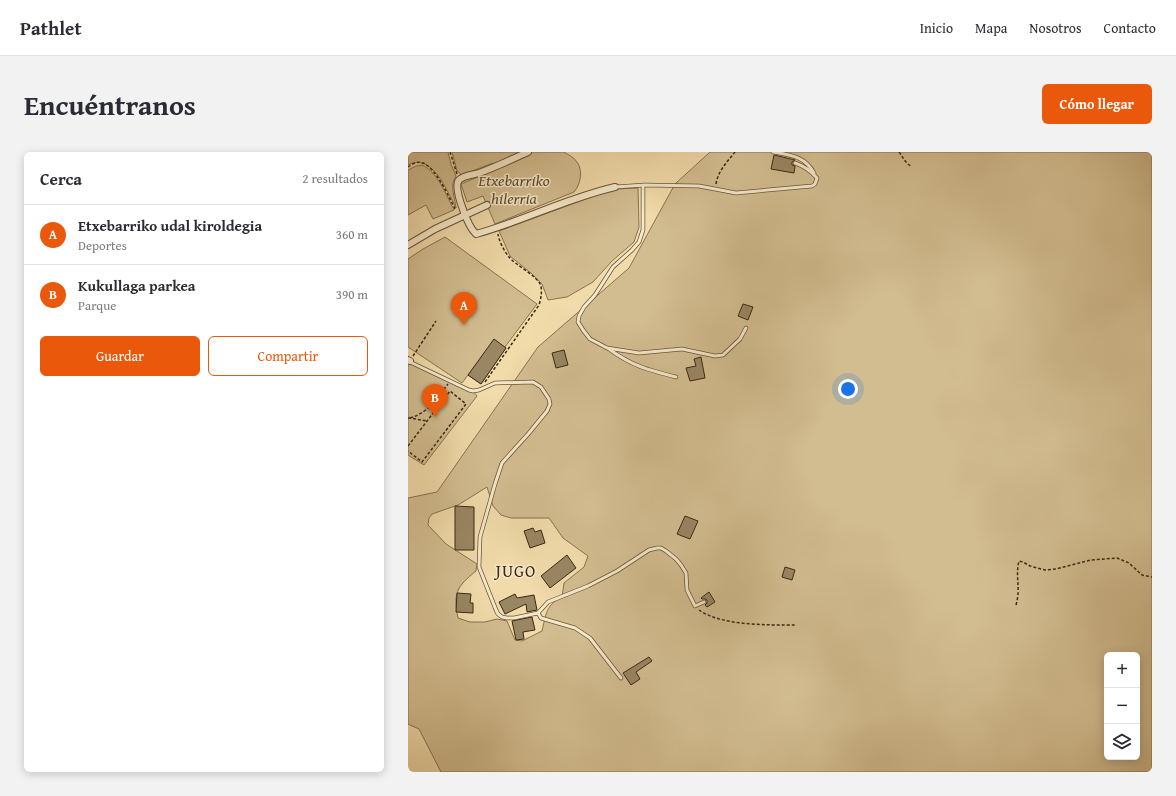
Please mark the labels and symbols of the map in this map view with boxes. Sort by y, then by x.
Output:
park label: Etxebarriko hilerria [477,168,550,210]
pin: A [451,292,477,325]
your location [838,379,858,399]
pin: B [422,384,448,417]
district label: JUGO [494,558,536,583]

